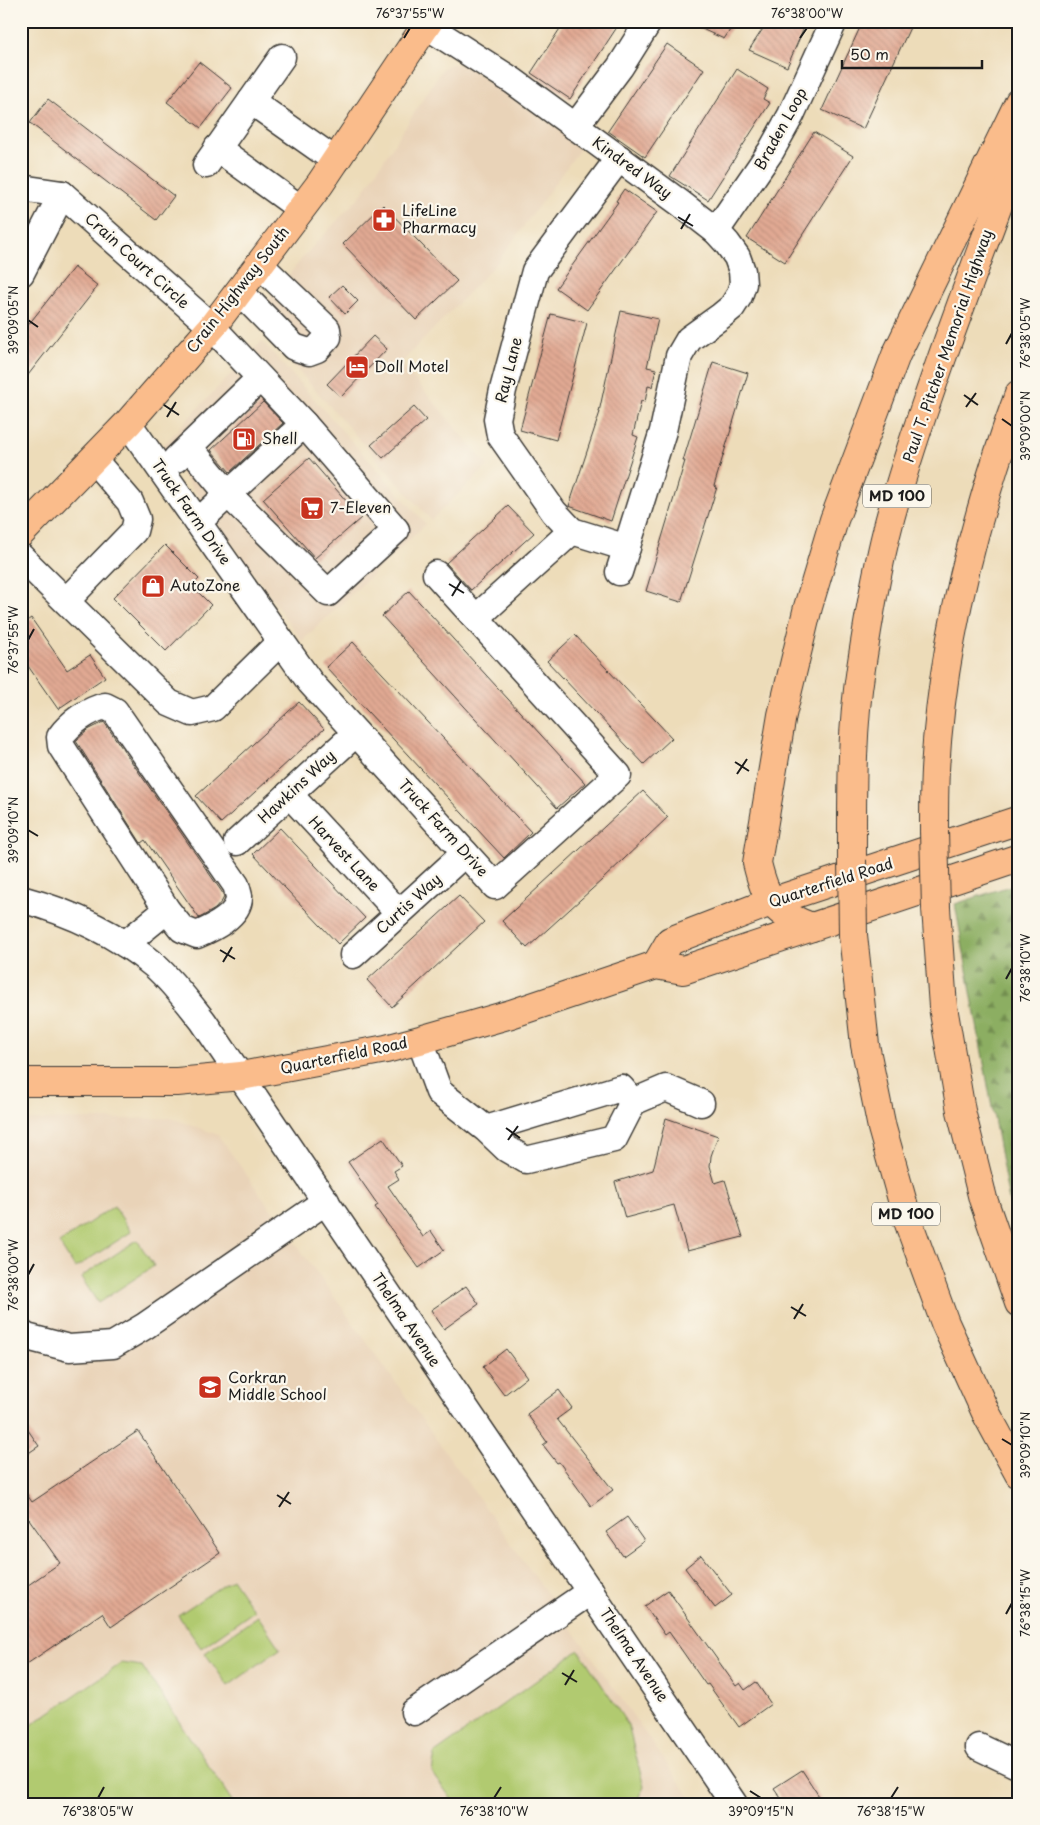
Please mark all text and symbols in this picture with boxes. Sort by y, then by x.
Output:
text: 76°37'55"W [376,4,445,22]
text: 76°38'00"W [771,4,844,22]
scale bar [842,38,982,70]
text: 50 m [850,42,889,65]
street label: Braden Loop [748,83,812,174]
street label: Kindred Way [588,130,678,204]
place label: LifeLine Pharmacy [402,198,477,238]
street label: Crain Court Circle [80,206,196,313]
pharmacy icon: LifeLine Pharmacy [371,207,397,233]
street label: Crain Highway South [180,221,294,357]
street label: Paul T. Pitcher Memorial Highway [896,226,997,465]
text: 39°09'05"N [4,285,22,355]
text: 76°38'05"W [1016,297,1034,368]
street label: Ray Lane [488,334,527,405]
hotel icon: Doll Motel [344,354,370,380]
place label: Doll Motel [374,354,449,377]
text: 39°09'00"N [1016,391,1034,461]
fuel station icon: Shell [231,426,257,452]
place label: Shell [262,426,297,449]
street label: Truck Farm Drive [147,453,238,569]
road number: MD 100 [863,484,931,508]
supermarket icon: 7-Eleven [299,495,325,521]
place label: 7-Eleven [330,495,391,518]
shop icon: AutoZone [140,573,166,599]
place label: AutoZone [170,573,240,596]
text: 76°37'55"W [4,605,22,674]
street label: Hawkins Way [252,744,340,828]
street label: Truck Farm Drive [394,773,495,881]
text: 39°09'10"N [4,797,22,863]
street label: Harvest Lane [304,810,386,896]
street label: Quarterfield Road [765,851,896,913]
street label: Curtis Way [370,867,446,939]
text: 76°38'10"W [1016,933,1034,1002]
street label: Quarterfield Road [278,1030,409,1079]
road number: MD 100 [872,1202,940,1226]
text: 76°38'00"W [4,1238,22,1311]
street label: Thelma Avenue [367,1267,447,1371]
place label: Corkran Middle School [228,1365,327,1405]
school or university icon: Corkran Middle School [197,1374,223,1400]
text: 39°09'10"N [1016,1412,1034,1478]
text: 76°38'15"W [1016,1568,1034,1637]
street label: Thelma Avenue [595,1602,675,1706]
text: 76°38'05"W [63,1802,134,1820]
text: 76°38'10"W [460,1802,529,1820]
text: 39°09'15"N [728,1802,794,1820]
text: 76°38'15"W [857,1802,926,1820]

